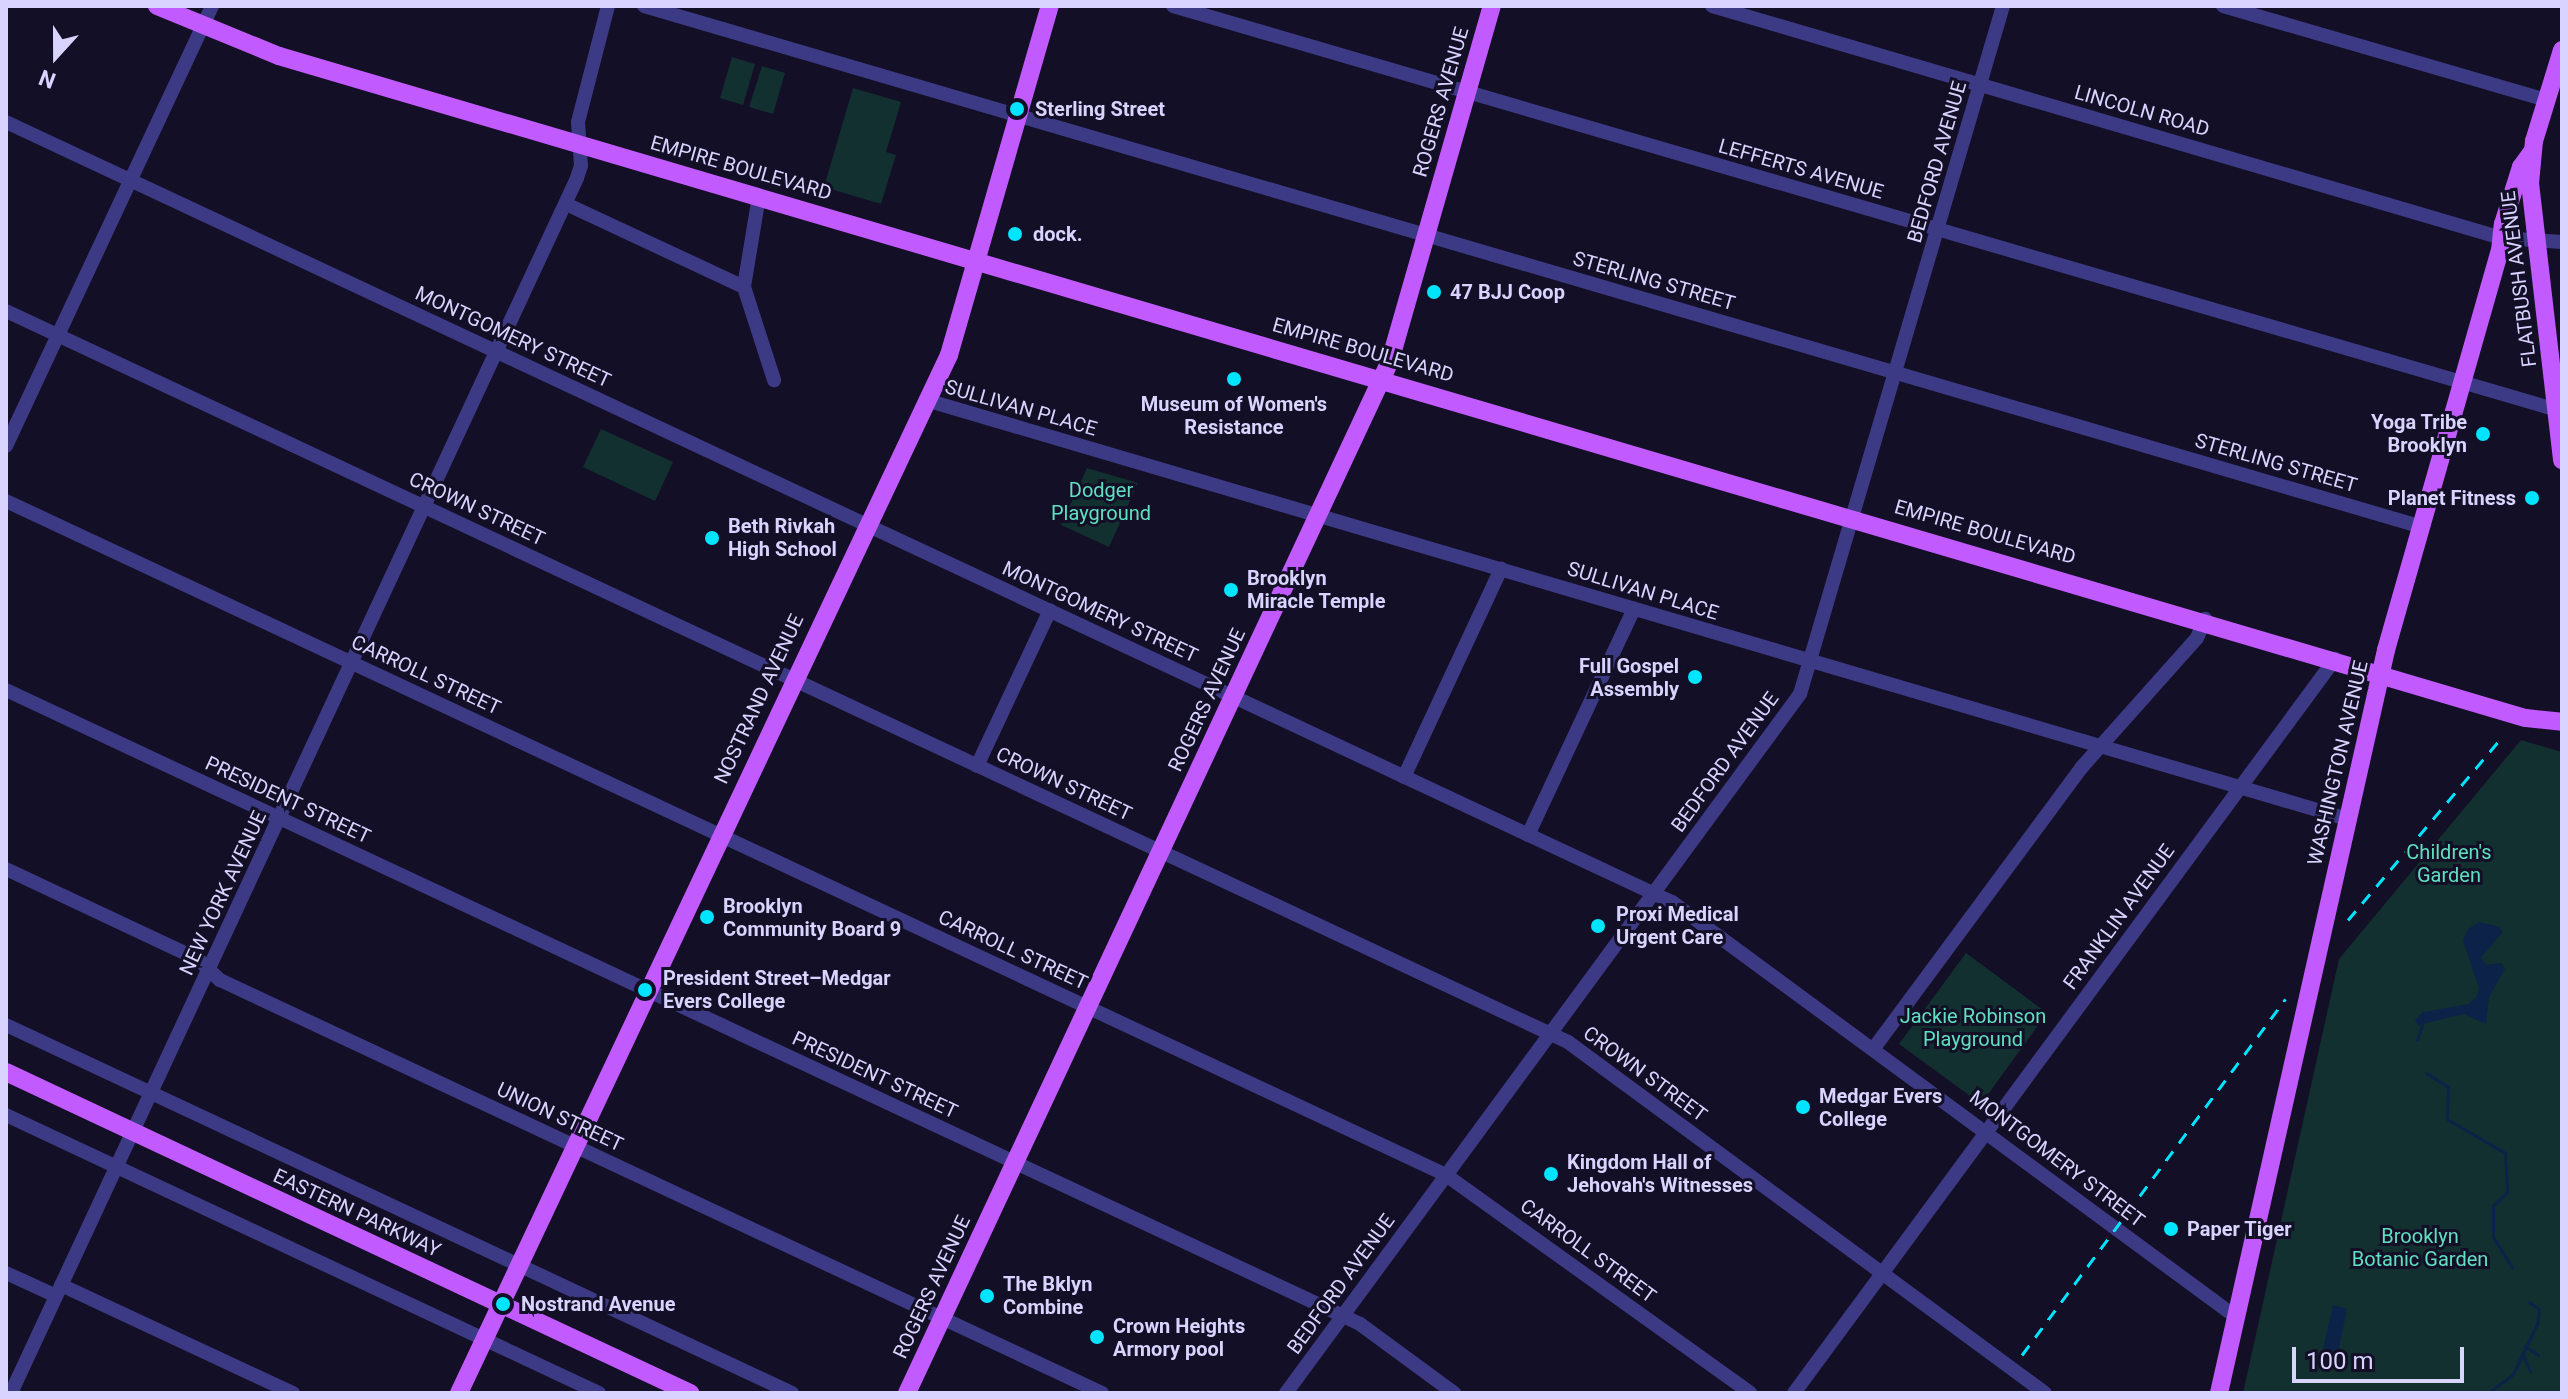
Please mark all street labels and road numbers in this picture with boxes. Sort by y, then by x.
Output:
street label: ROGERS AVENUE [1408,24,1474,180]
street label: BEDFORD AVENUE [1902,78,1972,246]
street label: LINCOLN ROAD [2072,80,2212,142]
street label: EMPIRE BOULEVARD [648,131,834,205]
street label: LEFFERTS AVENUE [1716,134,1886,204]
street label: FLATBUSH AVENUE [2496,190,2542,368]
street label: STERLING STREET [1570,246,1738,316]
street label: MONTGOMERY STREET [411,281,615,393]
street label: EMPIRE BOULEVARD [1270,313,1456,387]
street label: SULLIVAN PLACE [942,375,1100,441]
street label: STERLING STREET [2192,428,2360,498]
street label: CROWN STREET [405,467,549,551]
street label: EMPIRE BOULEVARD [1892,495,2078,569]
street label: MONTGOMERY STREET [998,556,1202,668]
street label: SULLIVAN PLACE [1564,557,1722,625]
street label: NOSTRAND AVENUE [709,610,809,788]
street label: ROGERS AVENUE [1163,625,1251,775]
street label: CARROLL STREET [348,630,504,720]
street label: WASHINGTON AVENUE [2303,658,2373,868]
street label: BEDFORD AVENUE [1666,687,1784,837]
street label: CROWN STREET [992,742,1136,826]
street label: PRESIDENT STREET [201,751,375,849]
street label: NEW YORK AVENUE [174,807,272,979]
street label: FRANKLIN AVENUE [2058,840,2180,994]
street label: CARROLL STREET [935,905,1091,995]
street label: CROWN STREET [1578,1021,1712,1127]
street label: PRESIDENT STREET [788,1026,962,1124]
street label: UNION STREET [493,1077,627,1157]
street label: MONTGOMERY STREET [1965,1085,2149,1233]
street label: EASTERN PARKWAY [270,1164,444,1262]
street label: CARROLL STREET [1515,1194,1661,1308]
street label: BEDFORD AVENUE [1282,1209,1400,1359]
street label: ROGERS AVENUE [888,1212,976,1362]

